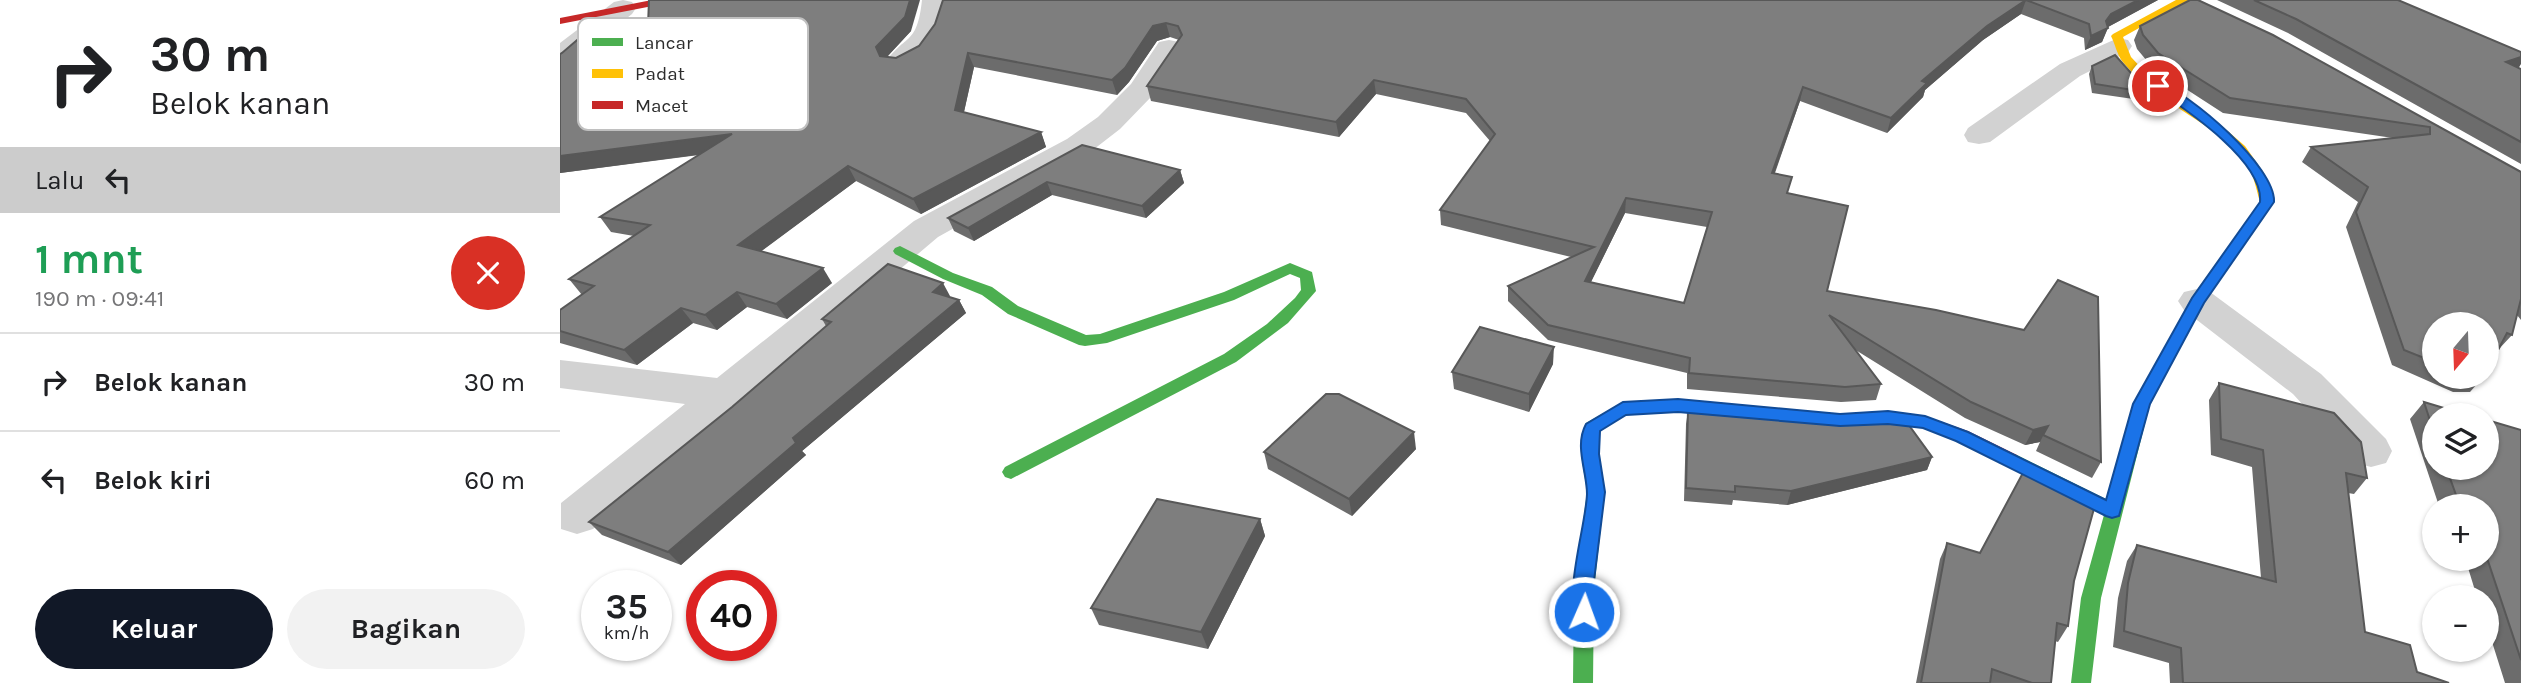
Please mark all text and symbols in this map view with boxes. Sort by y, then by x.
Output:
legend [578,18,808,130]
text: 30 m [150,26,270,83]
icon: right [35,28,126,119]
text: Lancar [635,32,693,54]
pin [2128,56,2188,116]
text: Padat [635,63,685,85]
icon: arrive [2139,67,2177,105]
text: Belok kanan [150,85,330,122]
text: Macet [635,95,688,117]
icon: left [99,161,137,199]
text: Lalu [35,165,85,196]
text: 1 mnt [35,234,143,284]
button: close [451,236,525,310]
text: 190 m · 09:41 [35,285,164,312]
north arrow [2422,312,2499,388]
map controls [2422,312,2499,662]
icon: right [35,363,73,401]
text: Belok kanan [94,367,247,398]
text: 30 m [464,367,525,398]
button: layers [2422,403,2499,480]
icon: left [35,461,73,499]
text: Belok kiri [94,465,212,496]
text: 60 m [464,465,525,496]
button: + [2422,494,2499,571]
speed limit sign: 40 [686,570,777,661]
position arrow [1547,575,1621,649]
button: − [2422,585,2499,662]
text: 35 [605,586,648,627]
button: Keluar [35,589,273,669]
button: Bagikan [287,589,525,669]
text: km/h [604,622,649,644]

